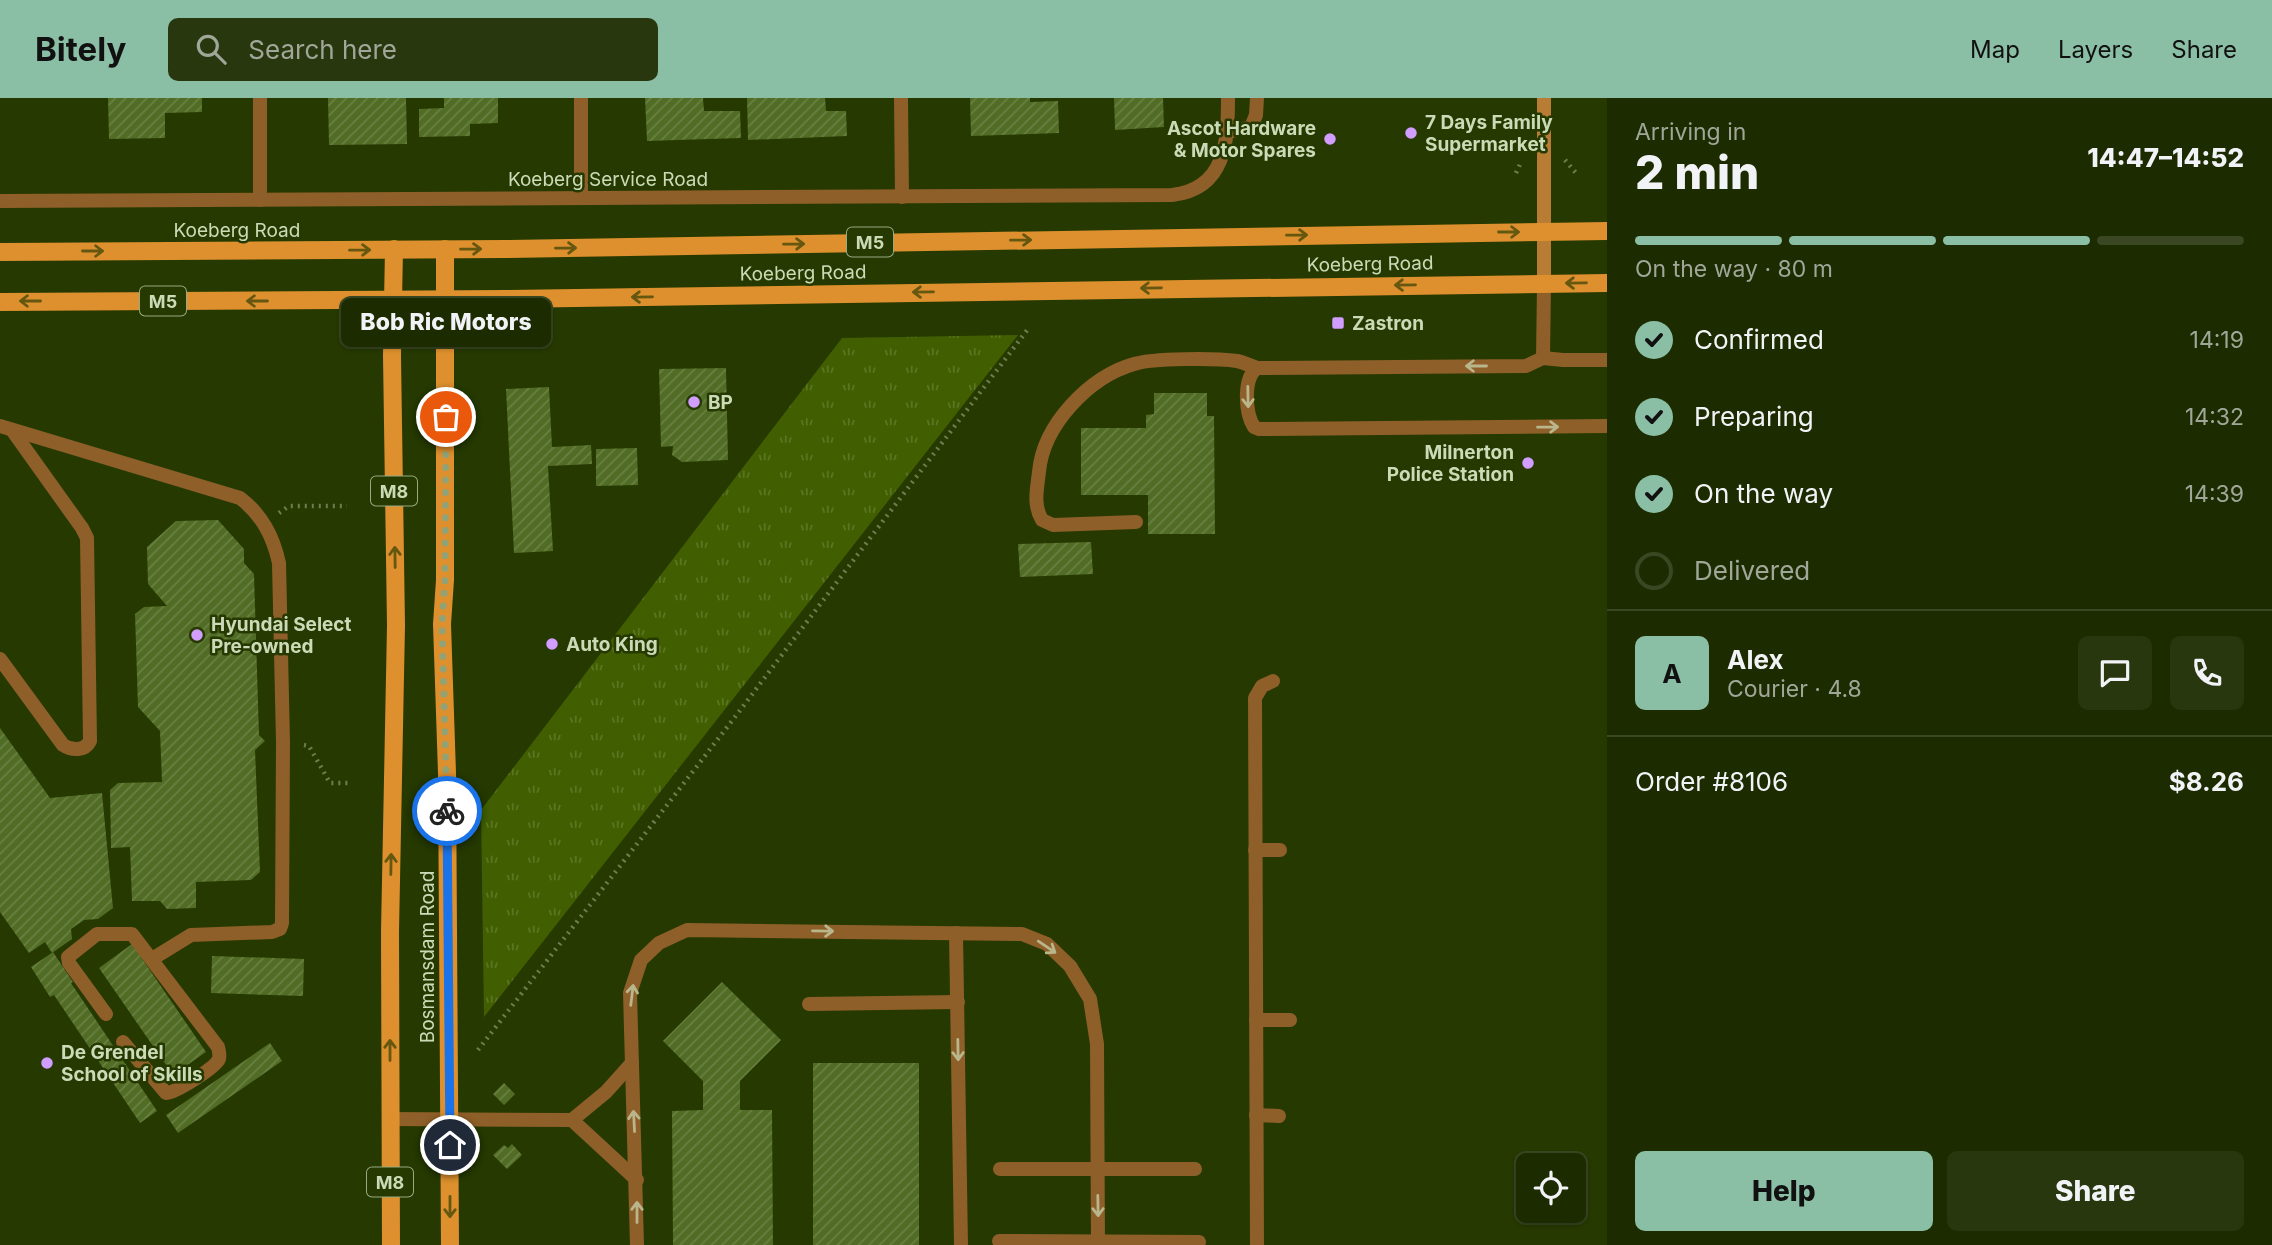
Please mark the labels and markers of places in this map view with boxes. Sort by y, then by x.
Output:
place label: 7 Days Family Supermarket [1425,111,1553,156]
place label: Ascot Hardware & Motor Spares [1167,117,1316,162]
marker: 7 Days Family Supermarket [1403,125,1419,141]
marker: Ascot Hardware & Motor Spares [1322,131,1338,147]
callout: Bob Ric Motors [341,298,551,347]
place label: Zastron [1352,312,1424,335]
marker: Zastron [1330,315,1346,331]
pin [416,387,476,447]
place label: BP [708,391,733,414]
marker: BP [686,394,702,410]
place label: Milnerton Police Station [1387,441,1514,486]
marker: Milnerton Police Station [1520,455,1536,471]
place label: Hyundai Select Pre-owned [211,613,352,658]
marker: Hyundai Select Pre-owned [189,627,205,643]
place label: Auto King [566,633,658,656]
marker: Auto King [544,636,560,652]
place label: De Grendel School of Skills [61,1041,203,1086]
marker: De Grendel School of Skills [39,1055,55,1071]
pin [420,1115,480,1175]

